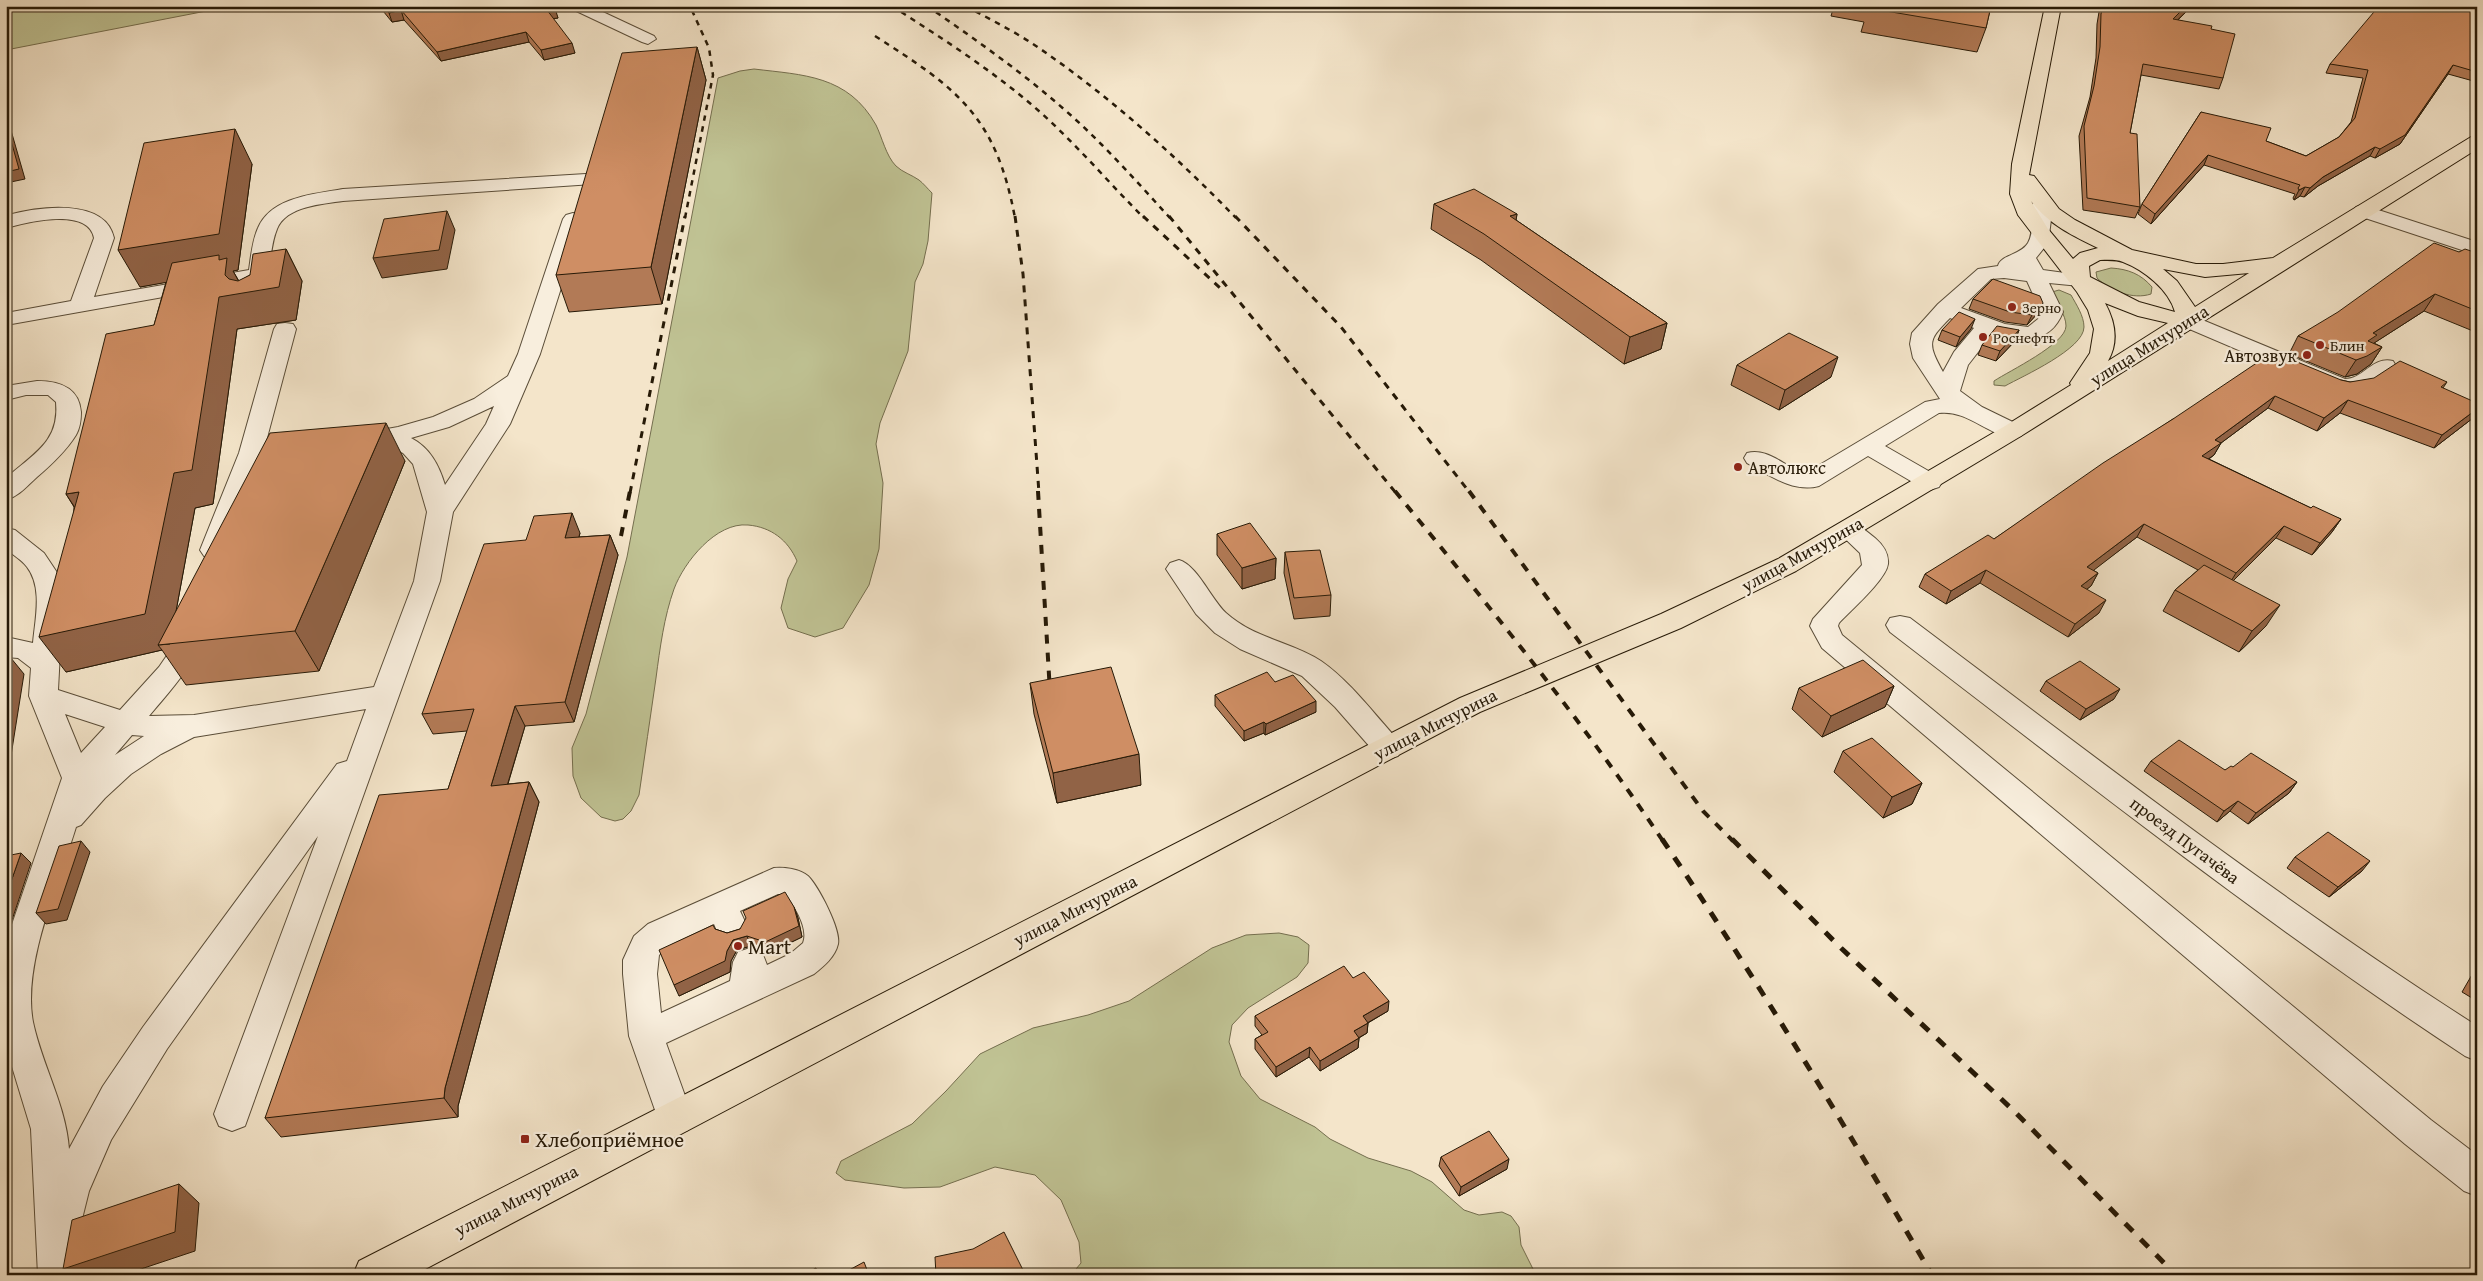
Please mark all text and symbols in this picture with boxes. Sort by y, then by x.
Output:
place label: Зерно [2022,297,2062,318]
street label: улица Мичурина [2083,297,2214,393]
marker: Зерно [2006,301,2018,313]
place label: Роснефть [1993,327,2056,348]
marker: Роснефть [1977,331,1989,343]
place label: Блин [2330,335,2365,356]
marker: Блин [2314,339,2326,351]
place label: Автозвук [2224,342,2298,369]
marker: Автозвук [2301,349,2313,361]
place label: Автолюкс [1748,454,1826,481]
marker: Автолюкс [1732,461,1744,473]
street label: улица Мичурина [1735,509,1868,599]
street label: улица Мичурина [1368,681,1502,767]
street label: проезд Пугачёва [2124,790,2246,891]
street label: улица Мичурина [1008,867,1142,953]
place label: Mart [748,931,792,962]
marker: Mart [732,940,744,952]
place label: Хлебоприёмное [535,1124,684,1155]
marker: Хлебоприёмное [519,1133,531,1145]
street label: улица Мичурина [449,1157,583,1243]

